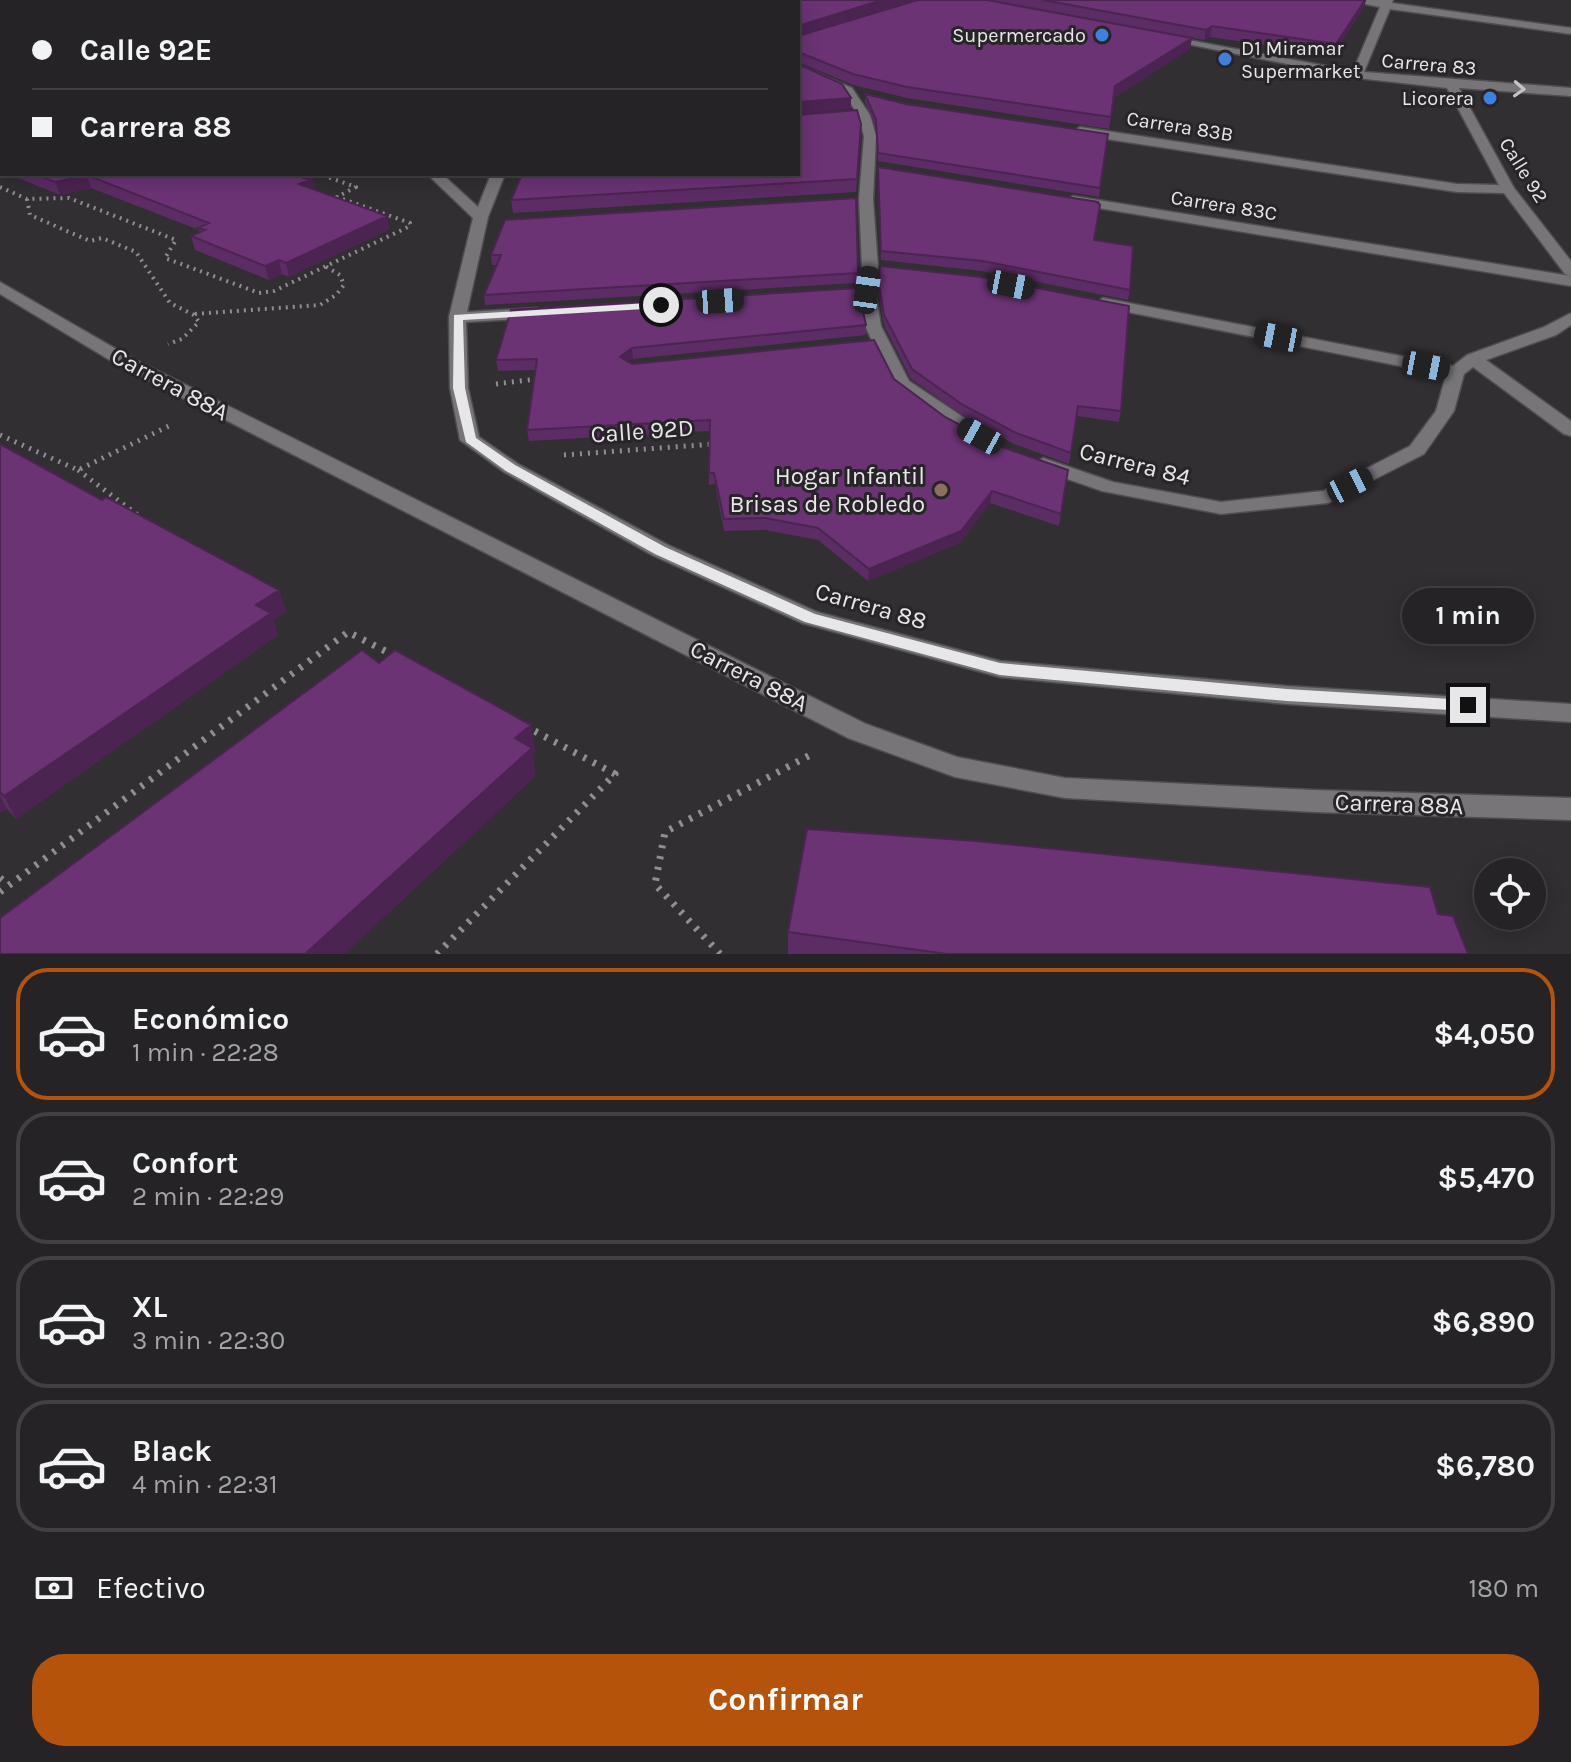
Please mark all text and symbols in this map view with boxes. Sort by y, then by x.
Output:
place label: Supermercado [952,24,1086,47]
marker: Supermercado [1093,26,1111,44]
text: Calle 92E [80,32,212,68]
place label: D1 Miramar Supermarket [1241,37,1361,83]
street label: Carrera 83 [1381,49,1477,80]
marker: D1 Miramar Supermarket [1216,50,1234,68]
one-way arrow [1513,81,1526,98]
place label: Licorera [1402,87,1474,110]
marker: Licorera [1481,89,1499,107]
street label: Carrera 83B [1125,107,1235,146]
text: Carrera 88 [80,109,232,145]
street label: Calle 92 [1495,133,1553,207]
street label: Carrera 83C [1169,186,1279,225]
car [852,265,882,315]
car [985,269,1037,301]
route start [643,287,679,323]
car [695,287,745,315]
car [1252,321,1304,353]
street label: Carrera 88A [107,341,233,427]
car [1400,350,1452,382]
street label: Calle 92D [590,413,694,449]
car [953,414,1007,458]
street label: Carrera 84 [1077,437,1193,491]
place label: Hogar Infantil Brisas de Robledo [729,462,925,518]
car [1323,463,1377,507]
marker: Hogar Infantil Brisas de Robledo [932,481,950,499]
street label: Carrera 88 [812,577,930,635]
callout: 1 min [1402,589,1534,645]
text: 1 min [1435,600,1501,631]
street label: Carrera 88A [685,634,813,718]
route end [1450,687,1486,723]
street label: Carrera 88A [1334,788,1464,820]
map controls [1474,858,1546,930]
button: locate [1474,858,1546,930]
icon: car [36,998,108,1070]
text: Económico [132,1001,289,1037]
text: $4,050 [1433,1016,1535,1052]
text: 1 min · 22:28 [132,1037,279,1068]
icon: car [36,1142,108,1214]
text: Confort [132,1145,238,1181]
text: $5,470 [1438,1160,1535,1196]
text: 2 min · 22:29 [132,1181,284,1212]
icon: car [36,1286,108,1358]
text: XL [132,1289,167,1325]
text: $6,890 [1432,1304,1535,1340]
text: 3 min · 22:30 [132,1325,285,1356]
icon: car [36,1430,108,1502]
text: Black [132,1433,212,1469]
text: $6,780 [1435,1448,1535,1484]
text: 4 min · 22:31 [132,1469,278,1500]
icon: cash [32,1566,76,1610]
text: Efectivo [96,1570,206,1606]
text: 180 m [1469,1573,1539,1604]
button: Confirmar [32,1654,1539,1746]

